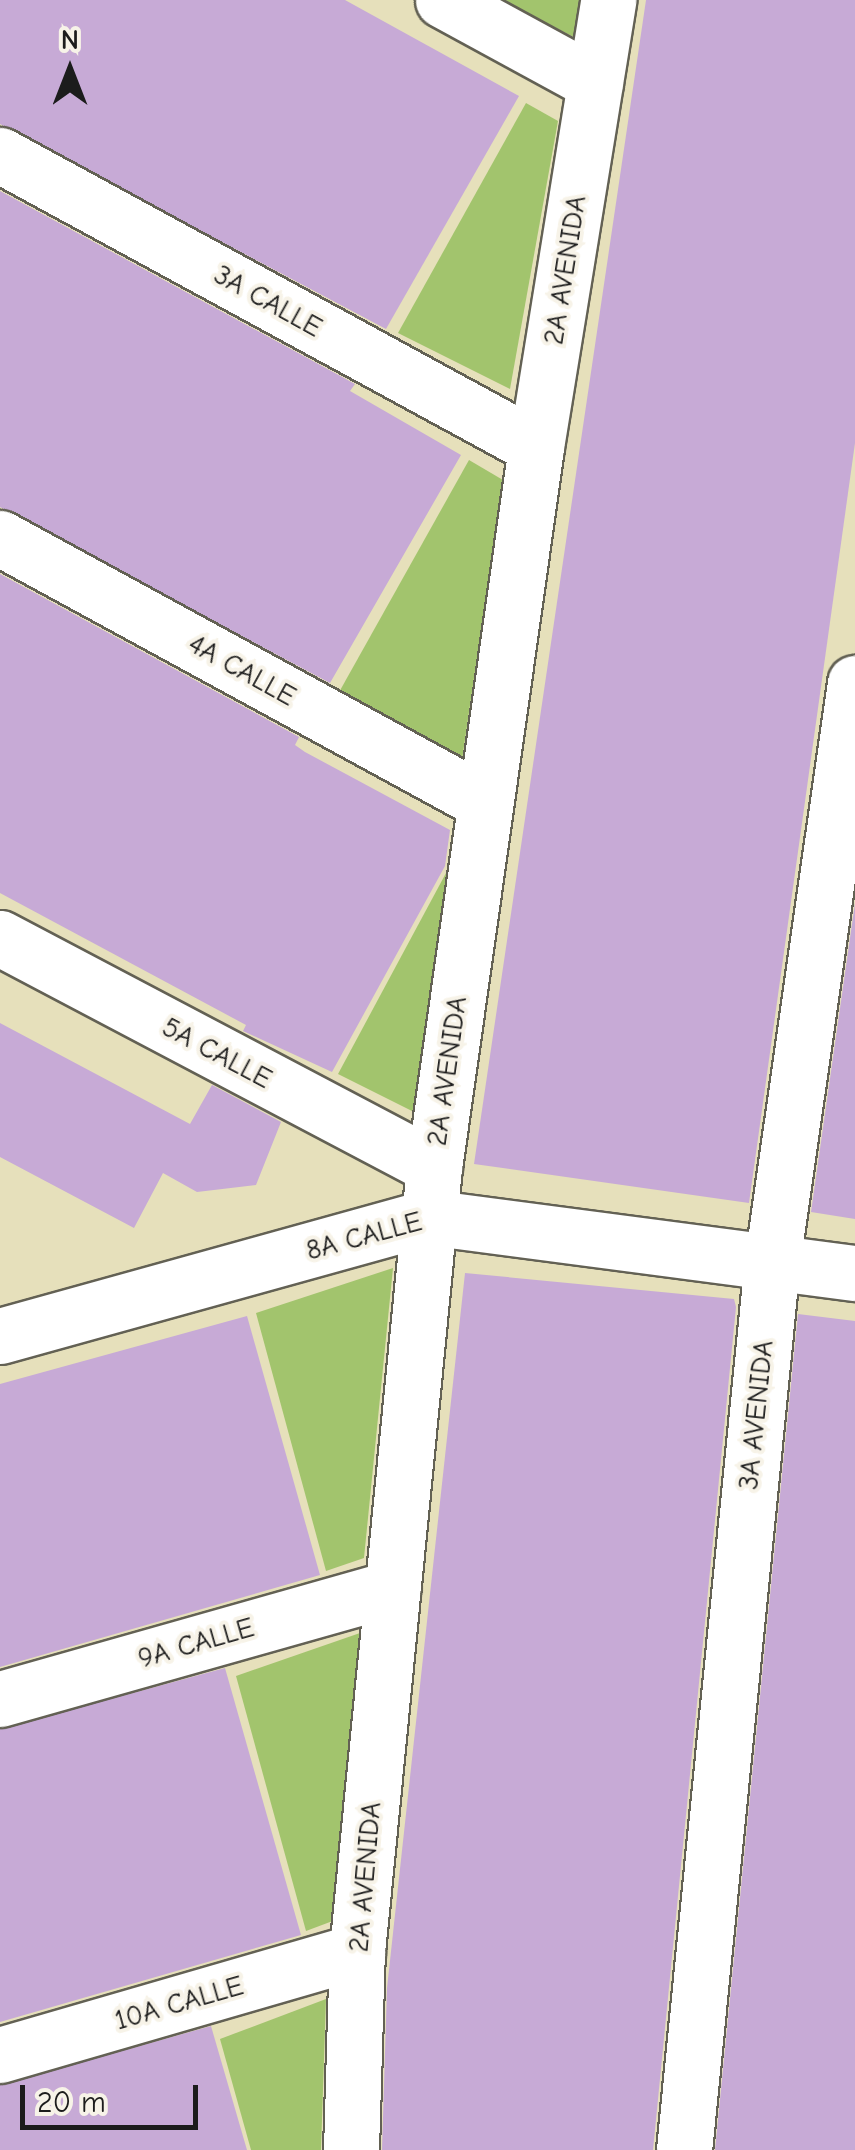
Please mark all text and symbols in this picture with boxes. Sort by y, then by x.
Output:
north arrow [20,20,120,120]
text: N [61,24,79,56]
street label: 2A AVENIDA [537,193,593,347]
street label: 3A CALLE [208,258,328,344]
street label: 4A CALLE [182,627,302,713]
street label: 2A AVENIDA [420,994,474,1148]
street label: 5A CALLE [157,1010,277,1096]
street label: 8A CALLE [302,1204,426,1268]
street label: 3A AVENIDA [731,1339,781,1491]
street label: 9A CALLE [134,1610,258,1676]
street label: 2A AVENIDA [342,1801,388,1953]
street label: 10A CALLE [111,1969,247,2037]
scale bar [25,2065,202,2127]
text: 20 m [37,2085,106,2120]

